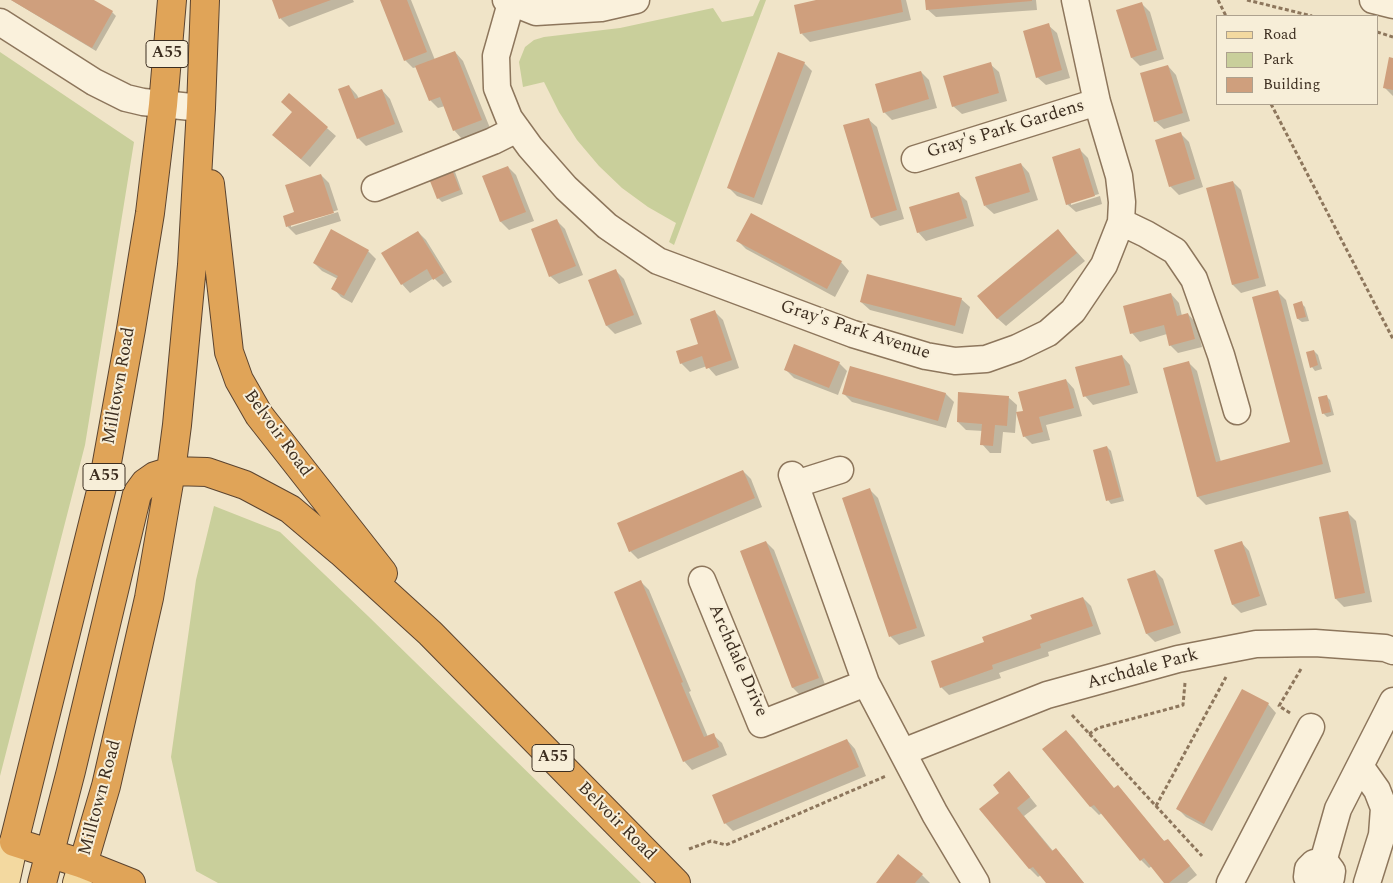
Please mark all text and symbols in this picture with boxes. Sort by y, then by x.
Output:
legend [1216,15,1378,105]
text: Road [1263,23,1297,46]
road number: A55 [146,41,188,68]
text: Park [1263,48,1294,71]
text: Building [1263,73,1320,96]
street label: Gray's Park Gardens [925,96,1087,164]
street label: Gray's Park Avenue [777,297,933,365]
street label: Milltown Road [99,326,141,446]
street label: Belvoir Road [238,386,316,482]
road number: A55 [83,464,125,491]
street label: Archdale Drive [703,601,771,721]
street label: Archdale Park [1085,645,1201,695]
street label: Milltown Road [75,738,127,858]
road number: A55 [532,744,574,771]
street label: Belvoir Road [572,778,660,866]

